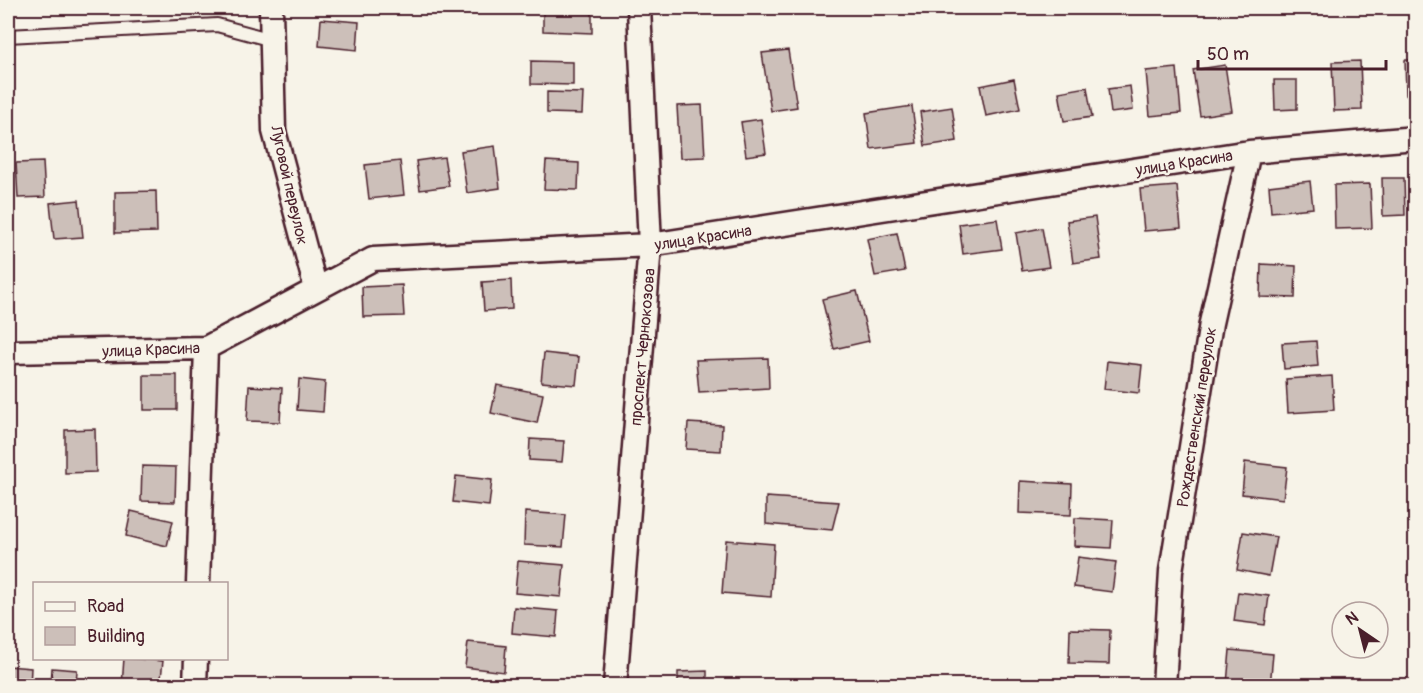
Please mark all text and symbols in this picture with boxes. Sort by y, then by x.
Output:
scale bar [1198,33,1386,71]
text: 50 m [1207,43,1249,66]
street label: Луговой переулок [265,123,312,247]
street label: улица Красина [1133,145,1234,181]
street label: улица Красина [652,220,753,256]
street label: проспект Чернокозова [626,267,660,427]
street label: Рождественский переулок [1173,326,1221,509]
street label: улица Красина [101,338,200,362]
legend [33,582,228,660]
text: Road [87,595,124,618]
north arrow [1330,600,1390,660]
text: N [1342,607,1362,630]
text: Building [87,625,145,648]

